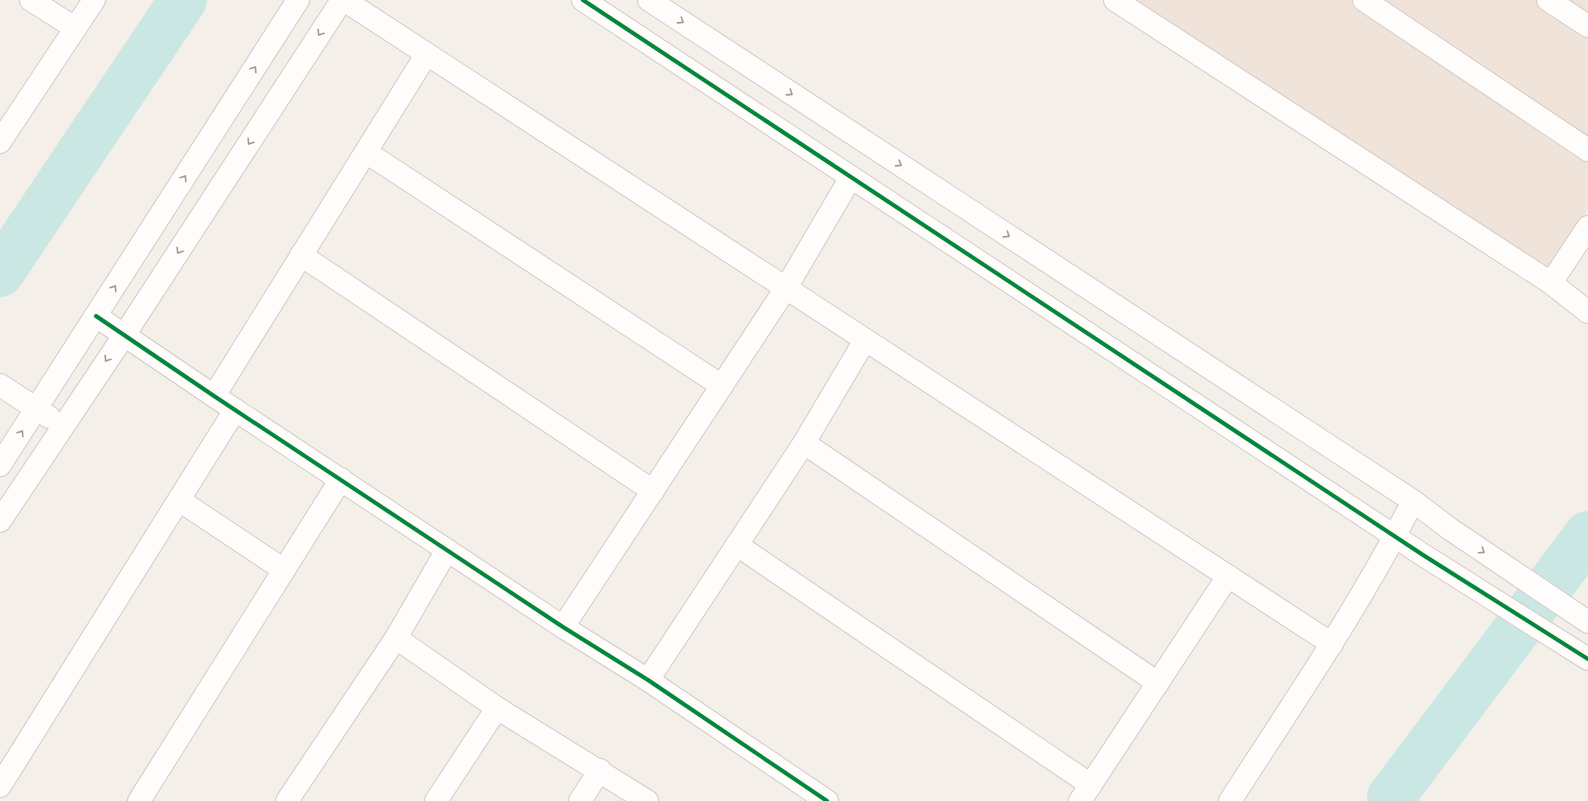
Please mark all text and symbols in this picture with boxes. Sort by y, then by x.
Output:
one-way arrow [677,16,684,23]
one-way arrow [318,29,325,36]
one-way arrow [249,66,257,73]
one-way arrow [786,88,793,95]
one-way arrow [247,138,254,145]
one-way arrow [895,159,902,167]
one-way arrow [179,175,187,182]
one-way arrow [1003,230,1010,237]
one-way arrow [176,247,184,254]
one-way arrow [109,285,117,292]
one-way arrow [105,355,112,362]
one-way arrow [16,430,23,437]
one-way arrow [1478,546,1485,554]

